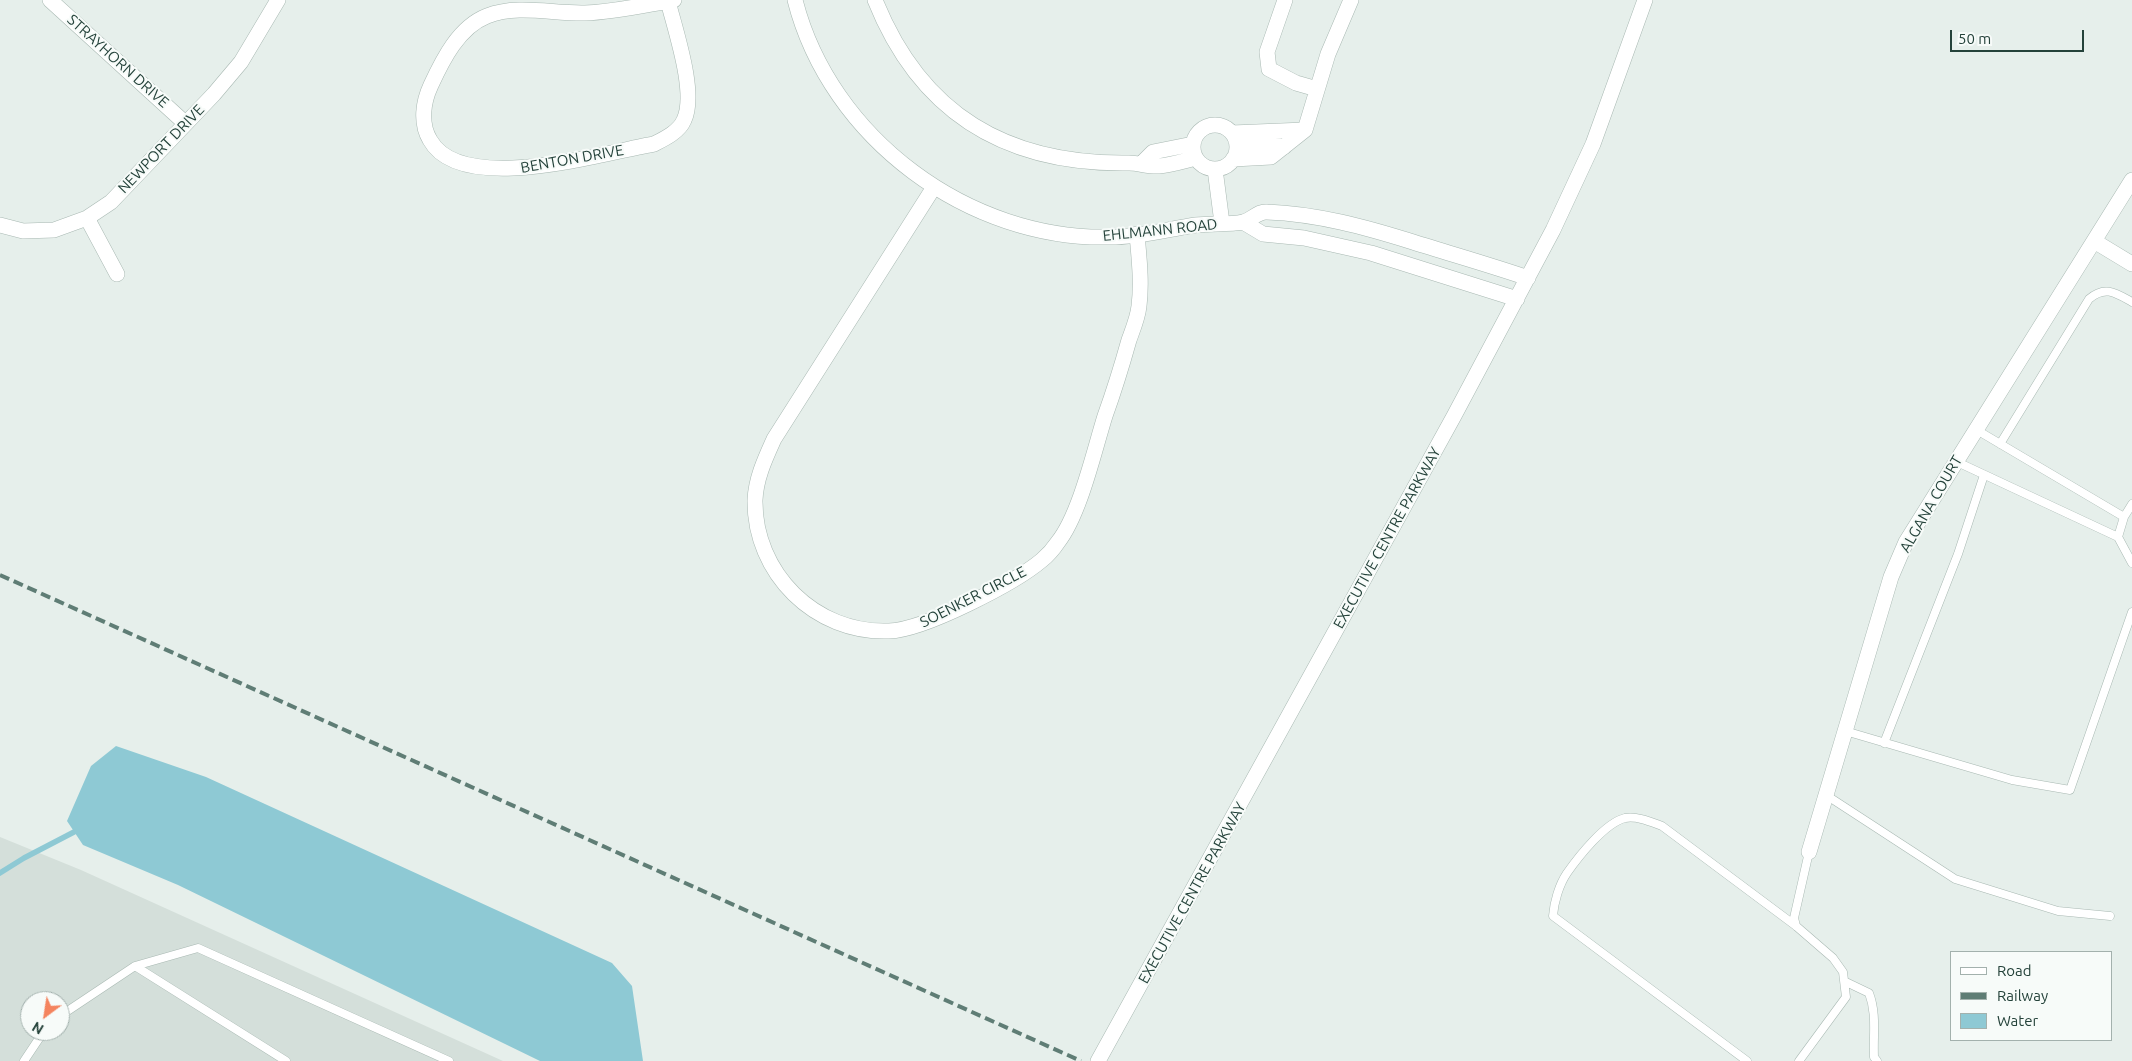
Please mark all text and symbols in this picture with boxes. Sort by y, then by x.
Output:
street label: STRAYHORN DRIVE [63,11,173,111]
scale bar [1952,20,2086,52]
text: 50 m [1958,30,1991,47]
street label: NEWPORT DRIVE [114,101,208,197]
street label: BENTON DRIVE [519,141,625,177]
street label: EHLMANN ROAD [1102,215,1218,245]
street label: EXECUTIVE CENTRE PARKWAY [1330,444,1444,632]
street label: ALGANA COURT [1896,452,1966,556]
street label: SOENKER CIRCLE [917,563,1029,631]
street label: EXECUTIVE CENTRE PARKWAY [1135,799,1249,987]
legend [1950,951,2112,1041]
text: Road [1997,962,2032,979]
text: Railway [1997,987,2048,1004]
north arrow [20,991,70,1041]
text: Water [1997,1012,2038,1029]
text: N [29,1018,46,1038]

